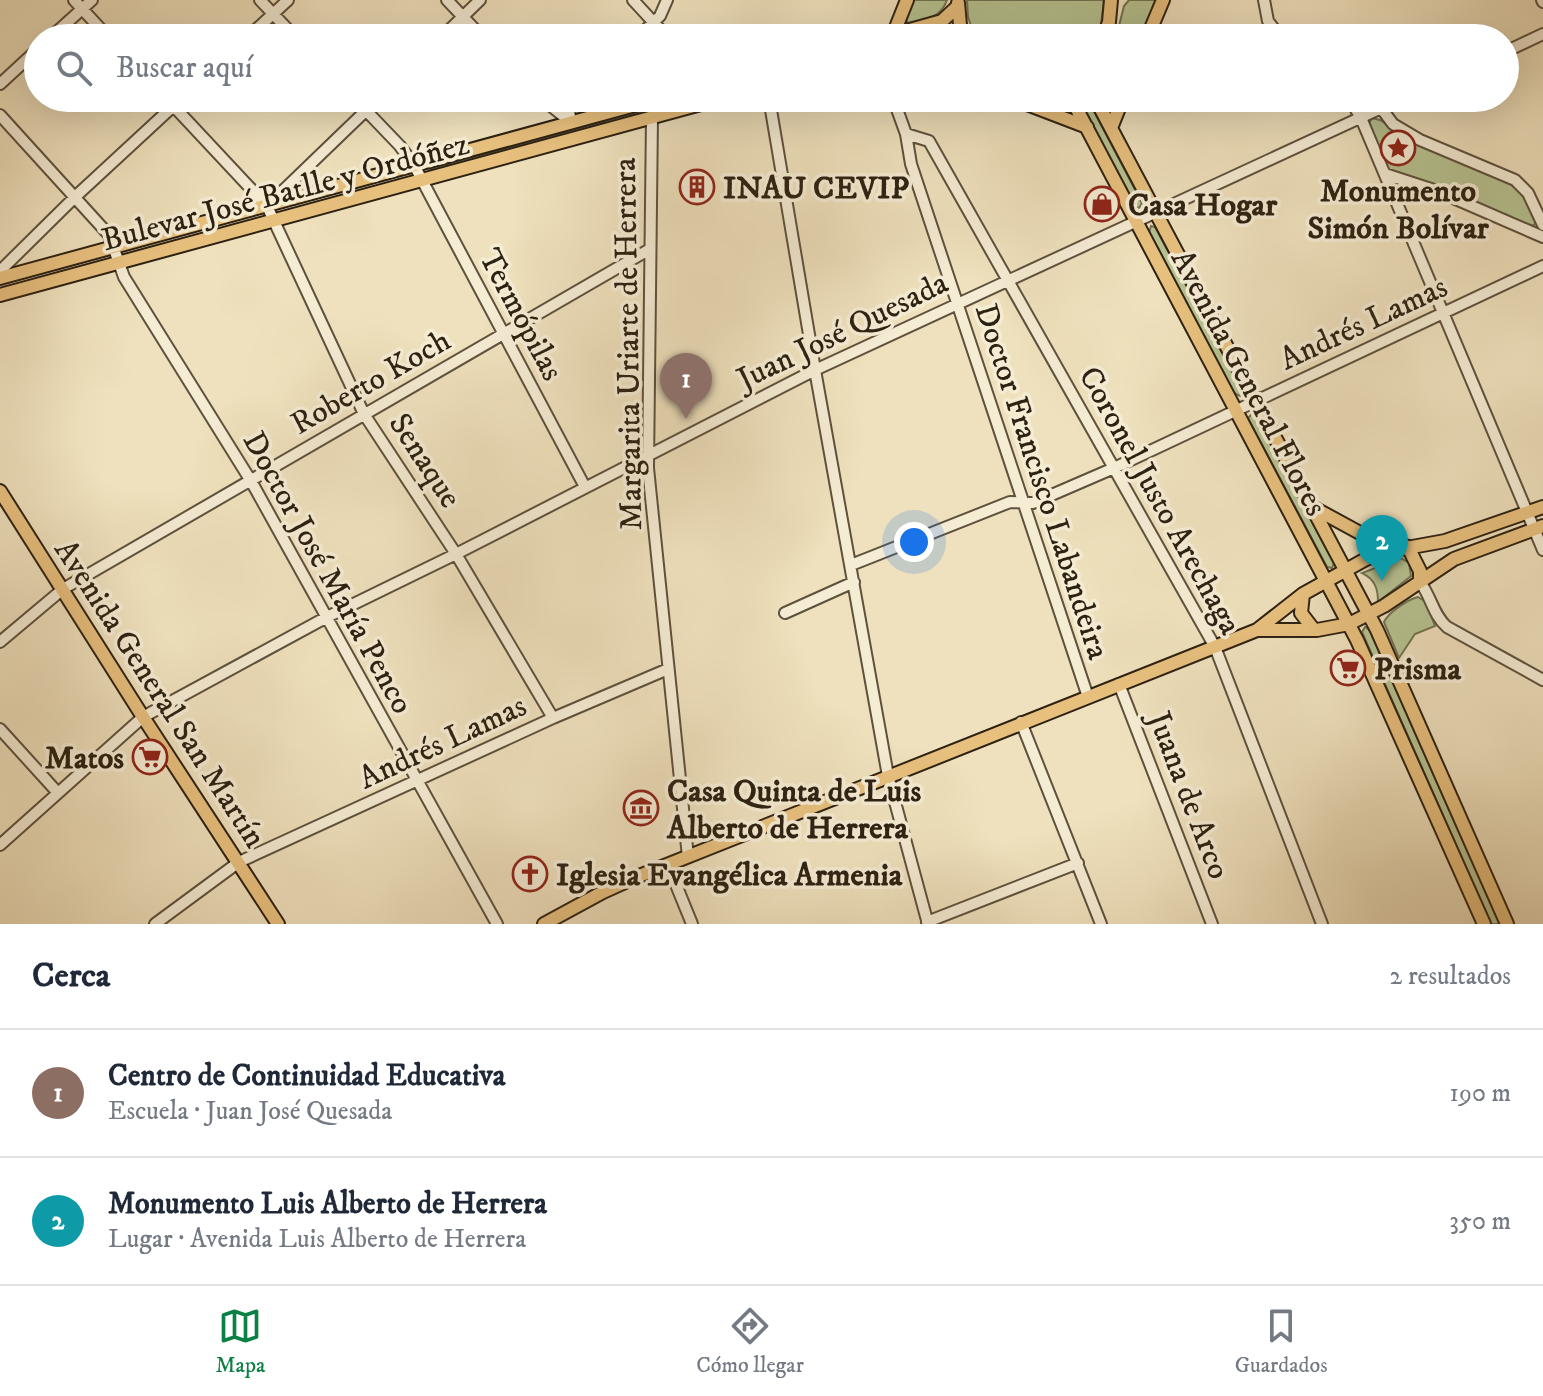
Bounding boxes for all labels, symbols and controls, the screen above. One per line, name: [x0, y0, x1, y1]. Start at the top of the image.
search box: [24, 24, 1519, 112]
icon: search: [52, 46, 96, 90]
text: Buscar aquí: [116, 50, 253, 87]
street label: Bulevar José Batlle y Ordóñez: [98, 125, 474, 261]
place icon: Monumento Simón Bolívar: [1379, 129, 1417, 167]
street label: Margarita Uriarte de Herrera: [606, 157, 652, 531]
building icon: INAU CEVIP: [678, 168, 716, 206]
place label: INAU CEVIP: [723, 169, 910, 209]
place label: Monumento Simón Bolívar: [1307, 172, 1490, 249]
shop icon: Casa Hogar: [1083, 185, 1121, 223]
place label: Casa Hogar: [1128, 186, 1278, 226]
street label: Termópilas: [469, 242, 572, 388]
street label: Avenida General Flores: [1161, 243, 1335, 523]
street label: Juan José Quesada: [728, 263, 955, 401]
street label: Andrés Lamas: [1274, 268, 1454, 380]
street label: Doctor Francisco Labandeira: [965, 299, 1118, 665]
street label: Roberto Koch: [284, 321, 458, 445]
pin: 1: [660, 353, 712, 419]
street label: Coronel Justo Arechaga: [1069, 360, 1250, 642]
street label: Senaque: [379, 406, 470, 516]
street label: Doctor José María Penco: [233, 425, 422, 721]
pin: 2: [1356, 515, 1408, 581]
your location: [894, 522, 934, 562]
street label: Avenida General San Martín: [45, 532, 274, 856]
supermarket icon: Prisma: [1329, 649, 1367, 687]
place label: Prisma: [1374, 650, 1461, 690]
street label: Andrés Lamas: [353, 687, 533, 799]
street label: Juana de Arco: [1137, 704, 1238, 885]
supermarket icon: Matos: [131, 738, 169, 776]
place label: Matos: [45, 739, 124, 779]
place label: Casa Quinta de Luis Alberto de Herrera: [666, 772, 922, 849]
museum icon: Casa Quinta de Luis Alberto de Herrera: [622, 789, 660, 827]
church icon: Iglesia Evangélica Armenia: [511, 855, 549, 893]
place label: Iglesia Evangélica Armenia: [556, 856, 903, 896]
text: Cerca: [32, 955, 110, 997]
text: 2 resultados: [1390, 960, 1511, 993]
text: Centro de Continuidad Educativa: [108, 1058, 505, 1095]
text: 1: [53, 1077, 63, 1110]
text: 190 m: [1449, 1077, 1511, 1110]
text: Escuela · Juan José Quesada: [108, 1095, 392, 1128]
text: Monumento Luis Alberto de Herrera: [108, 1186, 547, 1223]
text: 2: [52, 1205, 64, 1238]
text: 350 m: [1449, 1205, 1511, 1238]
text: Lugar · Avenida Luis Alberto de Herrera: [108, 1223, 526, 1256]
tab: Mapa: [215, 1304, 265, 1379]
tab: Cómo llegar: [696, 1304, 804, 1379]
tab: Guardados: [1235, 1304, 1328, 1379]

